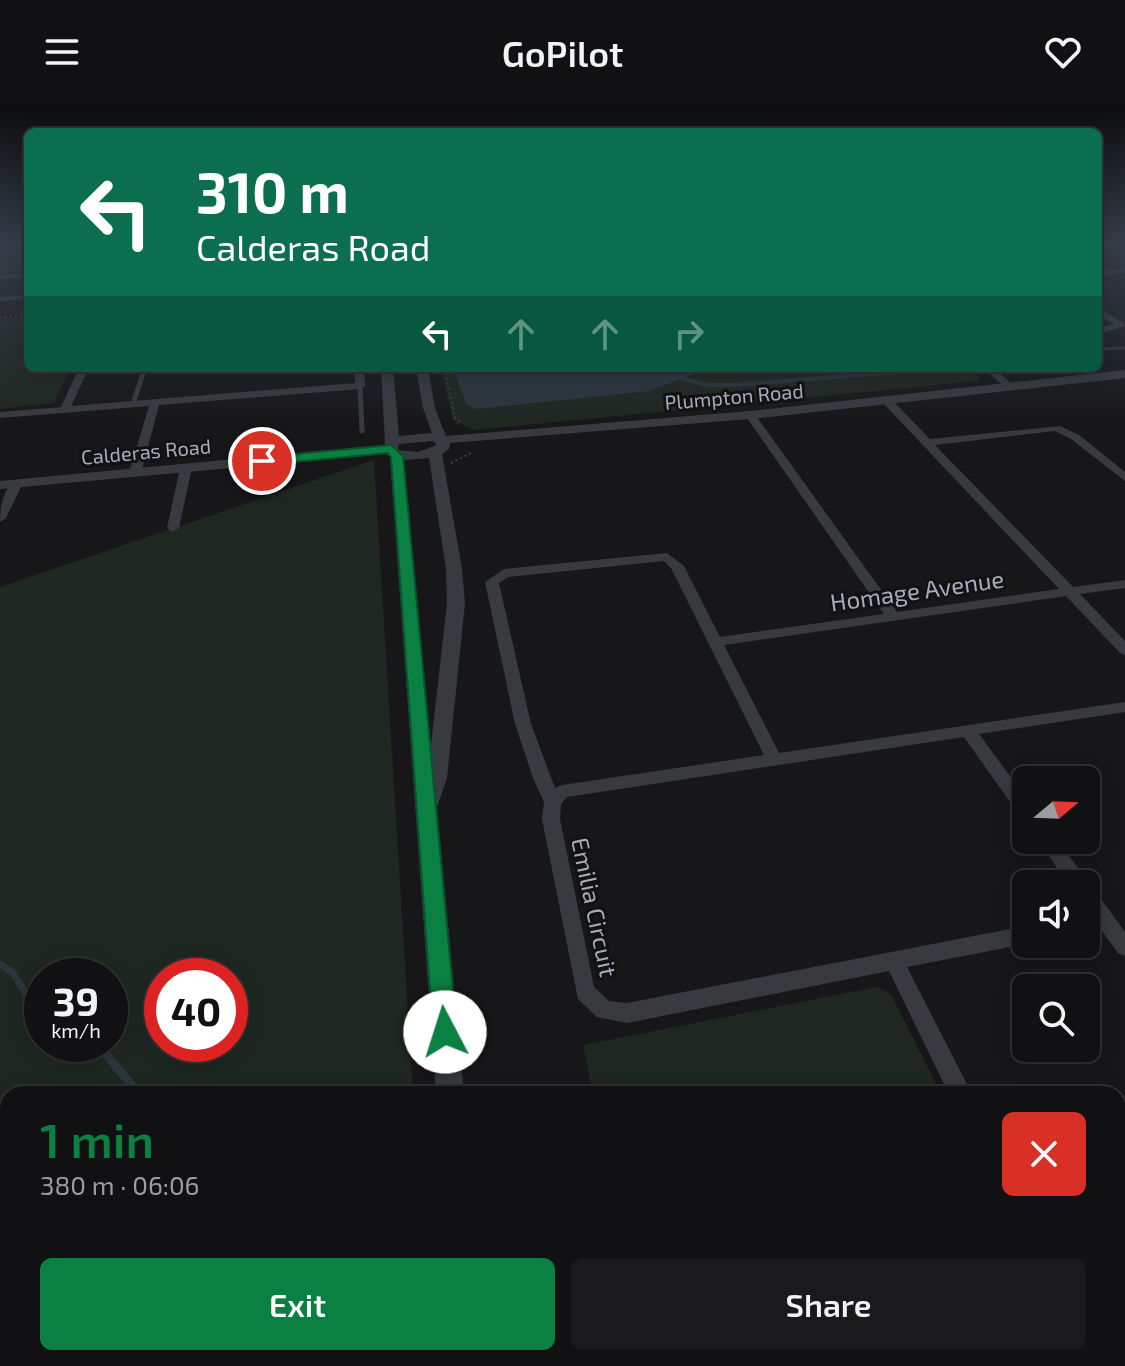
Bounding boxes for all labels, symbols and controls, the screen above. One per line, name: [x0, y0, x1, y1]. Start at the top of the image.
icon: menu: [40, 30, 84, 74]
icon: heart: [1041, 30, 1085, 74]
text: GoPilot: [502, 31, 623, 74]
text: 310 m: [196, 157, 349, 224]
icon: left: [64, 160, 168, 264]
text: Calderas Road: [196, 225, 430, 268]
icon: left: [415, 312, 459, 356]
icon: ahead: [499, 312, 543, 356]
icon: ahead: [583, 312, 627, 356]
icon: right: [667, 312, 711, 356]
street label: Plumpton Road: [664, 378, 804, 414]
pin: [228, 427, 296, 495]
street label: Calderas Road: [80, 433, 212, 469]
icon: arrive: [240, 439, 284, 483]
street label: Homage Avenue: [828, 563, 1006, 617]
north arrow: [1012, 766, 1100, 854]
map controls: [1012, 766, 1100, 1062]
street label: Emilia Circuit: [566, 835, 624, 979]
button: sound: [1012, 870, 1100, 958]
speed limit sign: 40: [144, 958, 248, 1062]
button: search: [1012, 974, 1100, 1062]
text: 39: [53, 976, 99, 1024]
position arrow: [403, 990, 487, 1074]
text: km/h: [51, 1018, 101, 1042]
text: 1 min: [40, 1110, 154, 1168]
button: close: [1002, 1112, 1086, 1196]
text: 380 m · 06:06: [40, 1169, 199, 1200]
button: Exit: [40, 1258, 555, 1350]
button: Share: [571, 1258, 1086, 1350]

